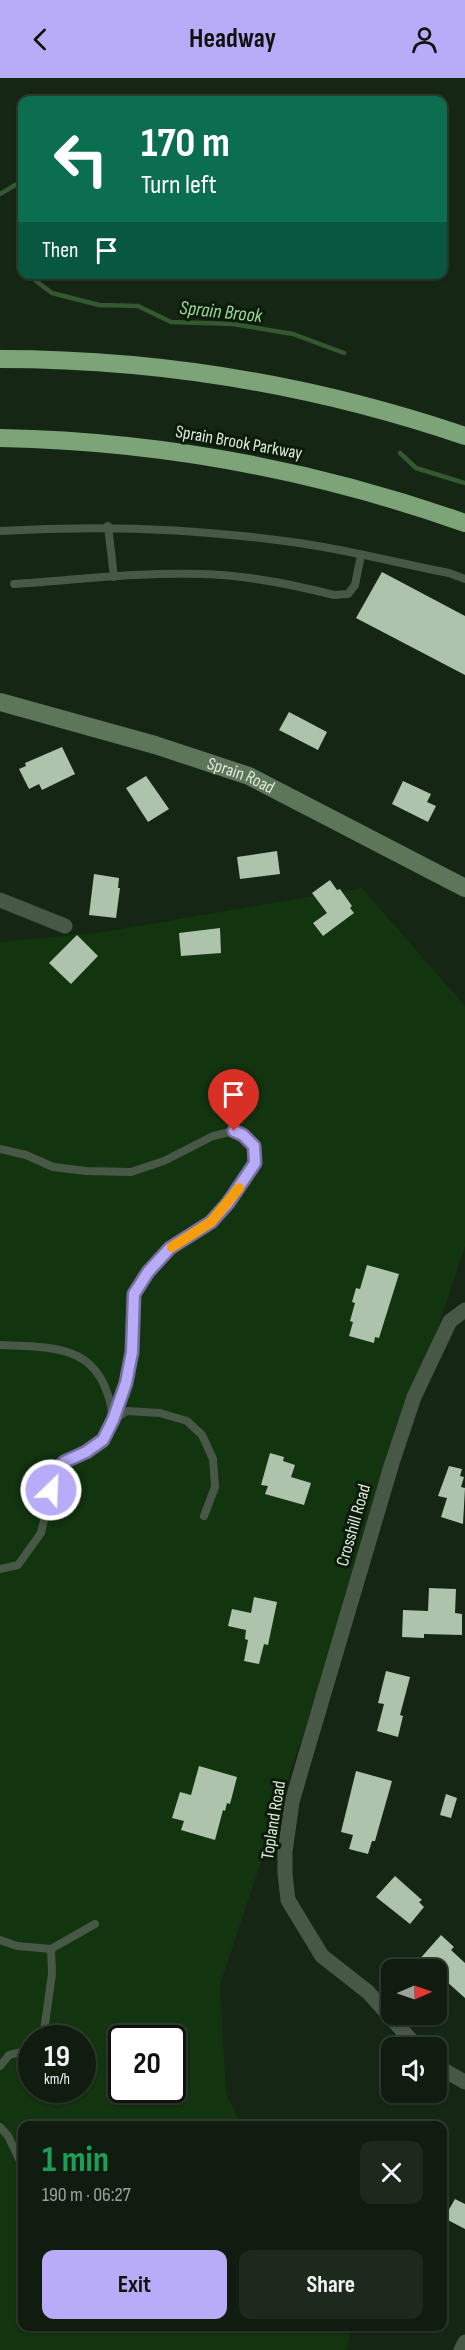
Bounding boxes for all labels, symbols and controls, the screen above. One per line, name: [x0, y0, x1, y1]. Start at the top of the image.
icon: back: [24, 23, 57, 56]
text: Headway: [189, 23, 276, 55]
icon: person: [408, 23, 441, 56]
text: 170 m: [141, 118, 230, 169]
icon: left: [42, 120, 120, 198]
text: Turn left: [141, 169, 217, 201]
icon: arrive: [90, 234, 123, 267]
text: Then: [42, 237, 78, 264]
water label: Sprain Brook: [178, 296, 264, 328]
street label: Sprain Brook Parkway: [174, 421, 304, 464]
street label: Sprain Road: [204, 753, 278, 798]
pin: [208, 1069, 259, 1131]
icon: arrive: [217, 1078, 250, 1111]
position arrow: [19, 1458, 83, 1522]
street label: Crosshill Road: [332, 1482, 375, 1569]
street label: Topland Road: [257, 1779, 290, 1861]
north arrow: [381, 1959, 447, 2025]
map controls: [381, 1959, 447, 2103]
speed limit sign: 20: [108, 2025, 186, 2103]
button: sound: [381, 2037, 447, 2103]
text: 19: [44, 2039, 70, 2075]
text: km/h: [44, 2070, 70, 2089]
text: 1 min: [42, 2139, 109, 2182]
button: close: [360, 2141, 423, 2204]
text: 190 m · 06:27: [42, 2183, 131, 2207]
button: Exit: [42, 2250, 227, 2319]
button: Share: [239, 2250, 423, 2319]

